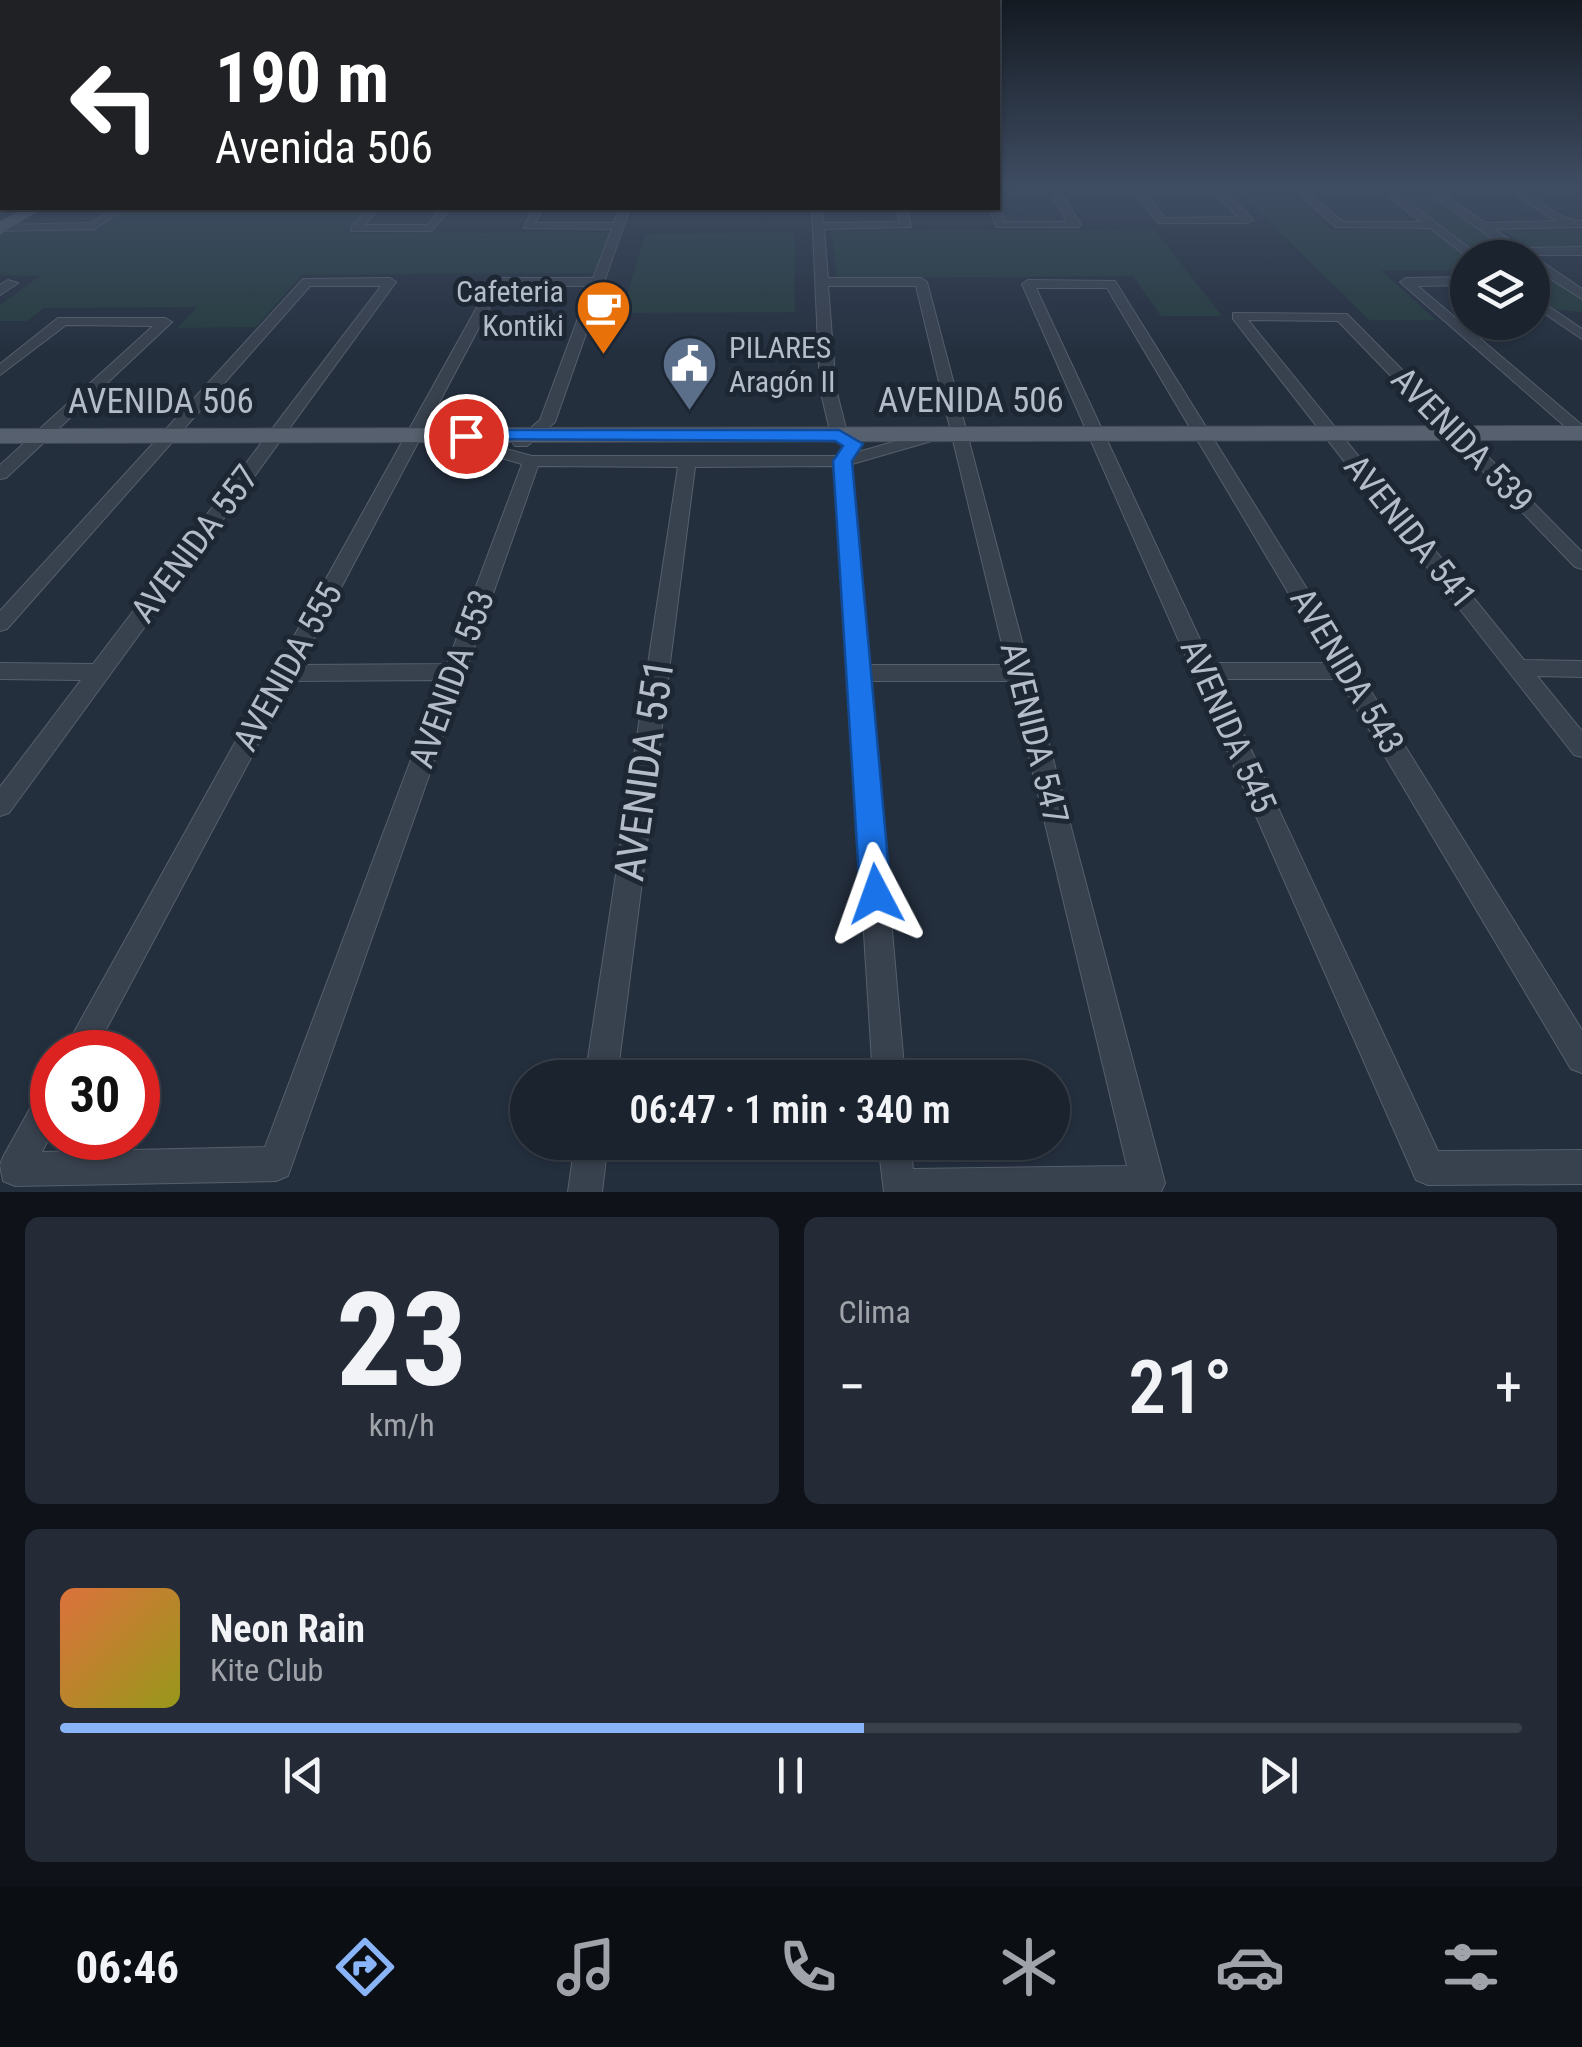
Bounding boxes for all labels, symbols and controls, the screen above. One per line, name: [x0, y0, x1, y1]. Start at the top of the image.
text: 190 m: [215, 37, 389, 119]
icon: left: [50, 40, 180, 170]
text: Avenida 506: [215, 121, 433, 174]
map controls: [1450, 240, 1550, 340]
button: layers: [1450, 240, 1550, 340]
place label: Cafeteria Kontiki: [456, 274, 564, 343]
cafe icon: Cafeteria Kontiki: [573, 278, 633, 357]
place label: PILARES Aragón II: [729, 330, 836, 399]
public building icon: PILARES Aragón II: [660, 334, 720, 413]
street label: AVENIDA 539: [1383, 359, 1541, 521]
street label: AVENIDA 506: [878, 380, 1064, 421]
street label: AVENIDA 506: [68, 381, 254, 422]
pin: [424, 394, 509, 479]
icon: arrive: [439, 409, 494, 464]
street label: AVENIDA 541: [1336, 447, 1484, 617]
street label: AVENIDA 557: [123, 457, 267, 631]
street label: AVENIDA 555: [225, 576, 351, 758]
street label: AVENIDA 543: [1282, 581, 1412, 761]
street label: AVENIDA 553: [401, 585, 503, 773]
street label: AVENIDA 545: [1171, 633, 1285, 819]
street label: AVENIDA 547: [992, 638, 1076, 828]
street label: AVENIDA 551: [604, 656, 684, 884]
position arrow: [824, 842, 928, 946]
speed limit sign: 30: [30, 1030, 160, 1160]
text: 06:47 · 1 min · 340 m: [630, 1088, 950, 1132]
text: 23: [336, 1264, 467, 1417]
text: Clima: [839, 1293, 911, 1331]
text: 21°: [1128, 1343, 1233, 1431]
text: −: [839, 1355, 866, 1419]
text: +: [1495, 1355, 1522, 1419]
text: km/h: [369, 1406, 435, 1444]
text: Neon Rain: [210, 1607, 365, 1651]
text: Kite Club: [210, 1651, 323, 1689]
icon: previous: [276, 1748, 331, 1803]
icon: pause: [763, 1748, 818, 1803]
icon: next: [1251, 1748, 1306, 1803]
icon: directions: [330, 1932, 400, 2002]
icon: music: [551, 1932, 621, 2002]
icon: phone: [773, 1932, 843, 2002]
icon: climate: [994, 1932, 1064, 2002]
icon: car: [1215, 1932, 1285, 2002]
icon: filters: [1436, 1932, 1506, 2002]
text: 06:46: [76, 1941, 179, 1994]

